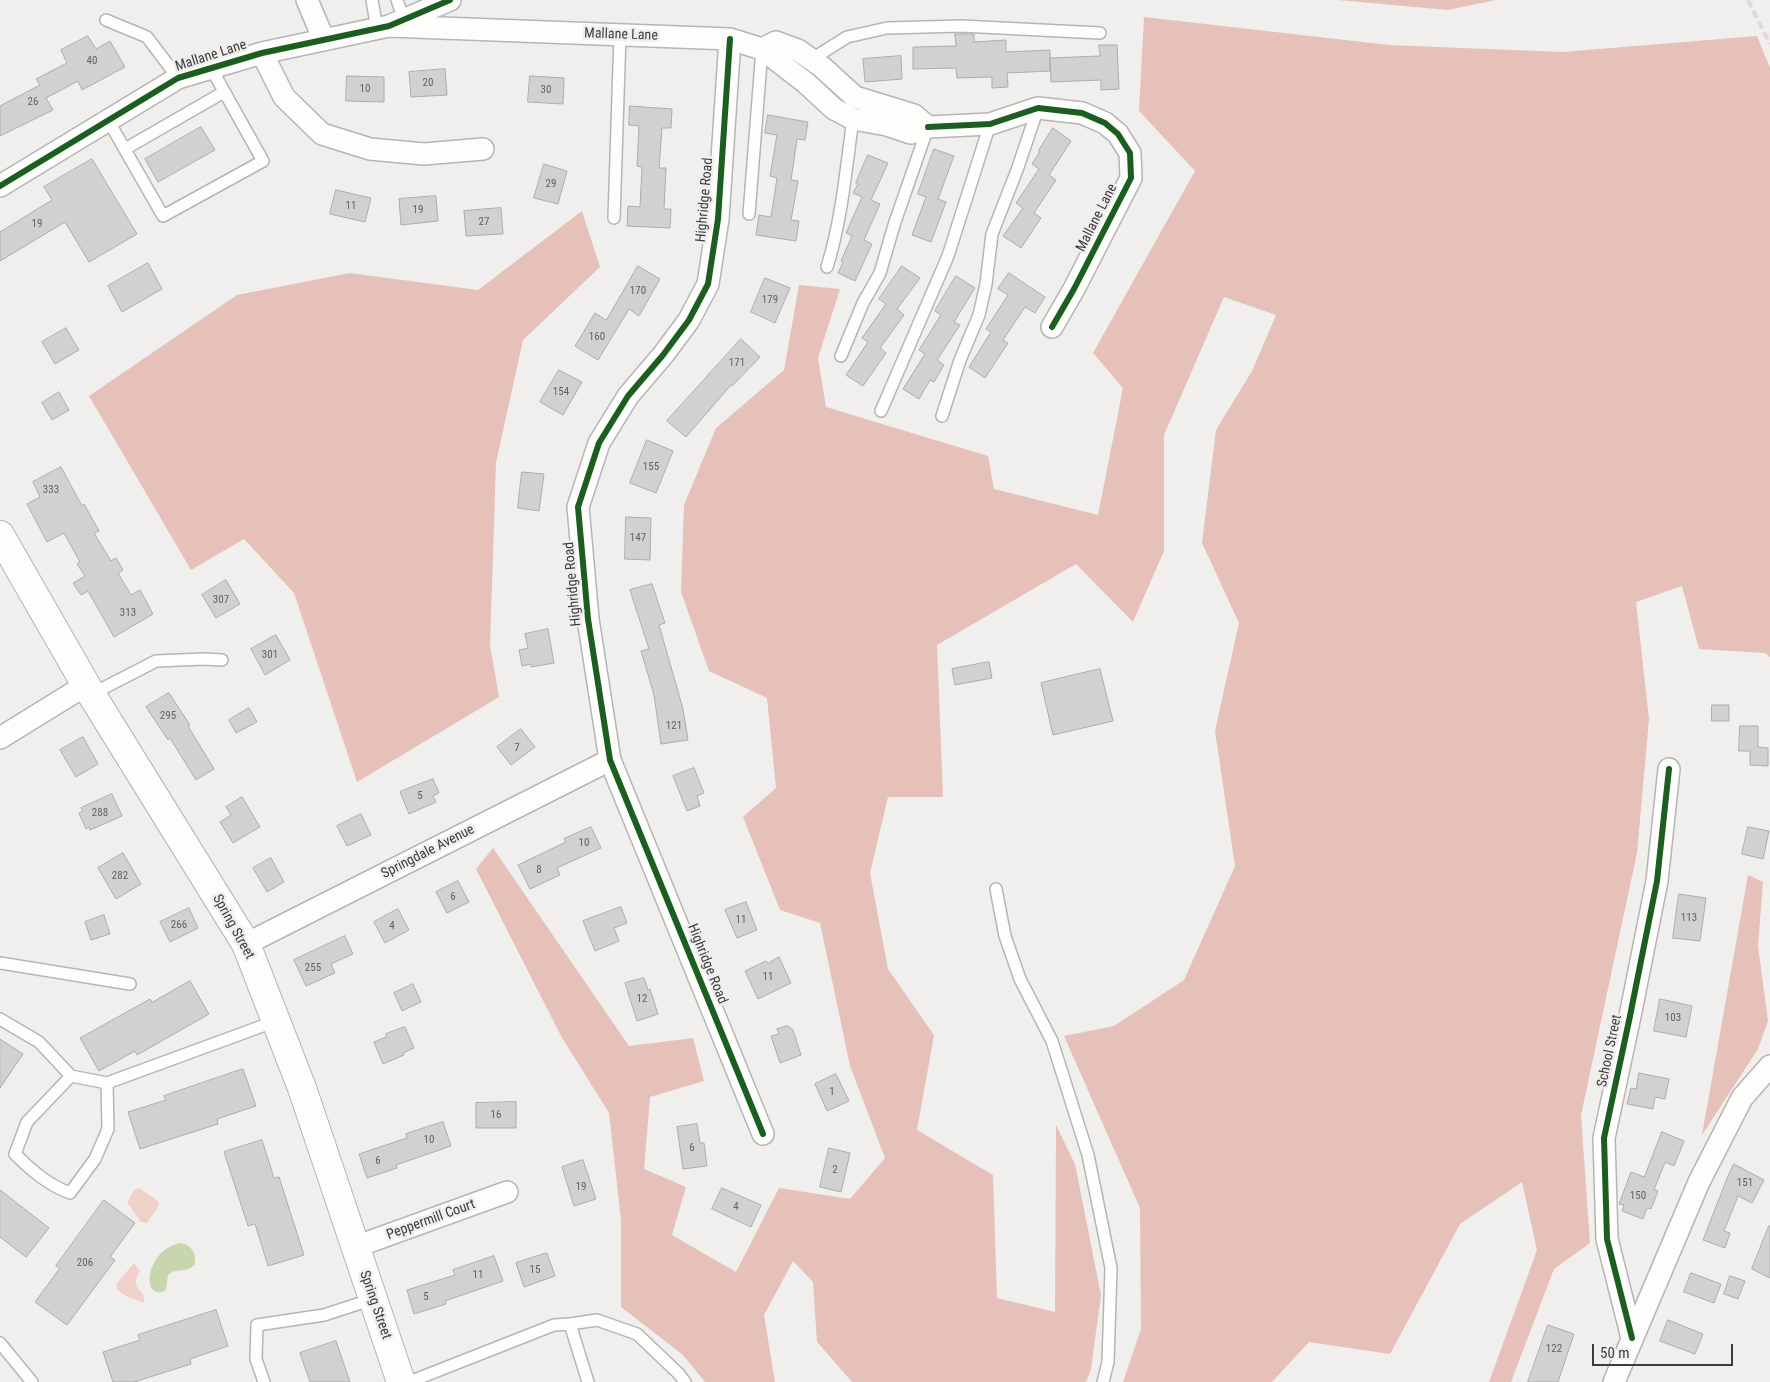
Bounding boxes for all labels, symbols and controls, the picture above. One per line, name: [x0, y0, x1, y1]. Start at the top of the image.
street label: Mallane Lane: [584, 25, 658, 45]
street label: Mallane Lane: [173, 37, 249, 75]
house number: 40: [87, 54, 97, 68]
house number: 20: [423, 76, 433, 90]
house number: 10: [360, 82, 370, 96]
house number: 30: [541, 83, 551, 97]
house number: 26: [28, 95, 38, 109]
street label: Highridge Road: [693, 157, 717, 243]
house number: 29: [546, 177, 556, 191]
street label: Mallane Lane: [1073, 181, 1121, 255]
house number: 11: [346, 199, 356, 213]
house number: 19: [413, 203, 423, 217]
house number: 27: [479, 215, 489, 229]
house number: 19: [32, 217, 42, 231]
house number: 170: [630, 284, 646, 298]
house number: 179: [762, 293, 778, 307]
house number: 160: [589, 330, 605, 344]
house number: 171: [729, 356, 745, 370]
house number: 154: [553, 385, 569, 399]
house number: 155: [643, 460, 659, 474]
house number: 333: [43, 483, 59, 497]
house number: 147: [630, 531, 646, 545]
street label: Highridge Road: [561, 541, 585, 627]
house number: 307: [213, 593, 229, 607]
house number: 313: [120, 606, 136, 620]
house number: 301: [262, 648, 278, 662]
house number: 295: [160, 709, 176, 723]
house number: 121: [666, 719, 682, 733]
house number: 7: [514, 741, 520, 755]
house number: 5: [417, 789, 423, 803]
house number: 288: [92, 806, 108, 820]
street label: Springdale Avenue: [379, 821, 477, 883]
house number: 10: [579, 836, 589, 850]
house number: 8: [536, 863, 542, 877]
house number: 282: [112, 869, 128, 883]
house number: 6: [450, 890, 456, 904]
street label: Spring Street: [208, 892, 258, 962]
house number: 113: [1681, 911, 1697, 925]
house number: 11: [736, 913, 746, 927]
house number: 266: [171, 918, 187, 932]
house number: 4: [389, 919, 395, 933]
street label: Highridge Road: [683, 922, 731, 1006]
house number: 255: [305, 961, 321, 975]
house number: 11: [763, 970, 773, 984]
house number: 12: [637, 992, 647, 1006]
house number: 103: [1665, 1011, 1681, 1025]
street label: School Street: [1594, 1013, 1626, 1089]
house number: 1: [829, 1085, 835, 1099]
house number: 16: [491, 1108, 501, 1122]
house number: 10: [424, 1133, 434, 1147]
house number: 6: [689, 1141, 695, 1155]
house number: 6: [375, 1154, 381, 1168]
house number: 2: [832, 1163, 838, 1177]
house number: 151: [1737, 1176, 1753, 1190]
house number: 19: [576, 1180, 586, 1194]
house number: 150: [1630, 1189, 1646, 1203]
street label: Peppermill Court: [385, 1196, 477, 1244]
house number: 4: [733, 1200, 739, 1214]
house number: 206: [77, 1256, 93, 1270]
house number: 15: [530, 1263, 540, 1277]
house number: 11: [473, 1268, 483, 1282]
street label: Spring Street: [355, 1269, 395, 1341]
house number: 5: [423, 1290, 429, 1304]
scale bar: [1595, 1334, 1736, 1366]
house number: 122: [1546, 1342, 1562, 1356]
text: 50 m: [1600, 1344, 1630, 1362]

